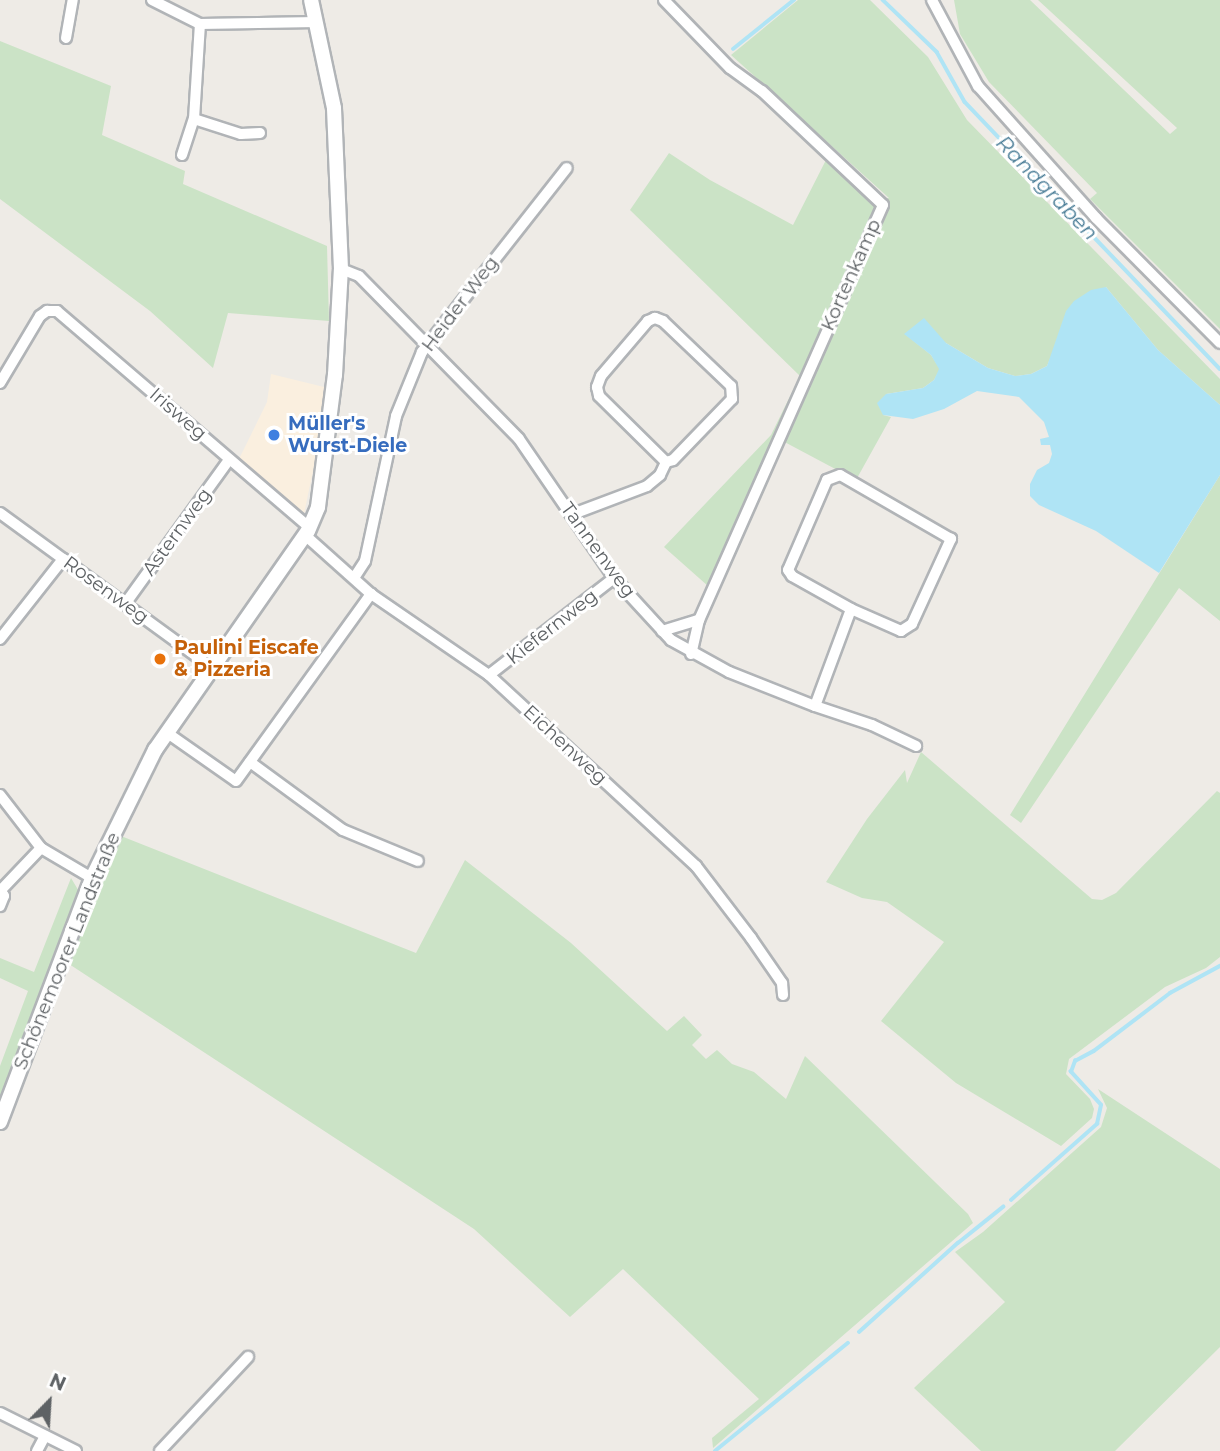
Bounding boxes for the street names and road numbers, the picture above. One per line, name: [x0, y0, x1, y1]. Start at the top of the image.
street label: Kortenkamp: [816, 216, 886, 334]
street label: Heider Weg: [417, 252, 503, 356]
street label: Irisweg: [145, 383, 211, 445]
street label: Asternweg: [138, 484, 216, 580]
street label: Tannenweg: [556, 498, 640, 602]
street label: Rosenweg: [59, 551, 153, 629]
street label: Kiefernweg: [502, 585, 602, 669]
street label: Eichenweg: [518, 700, 612, 790]
street label: Schönemoorer Landstraße: [9, 829, 125, 1073]

